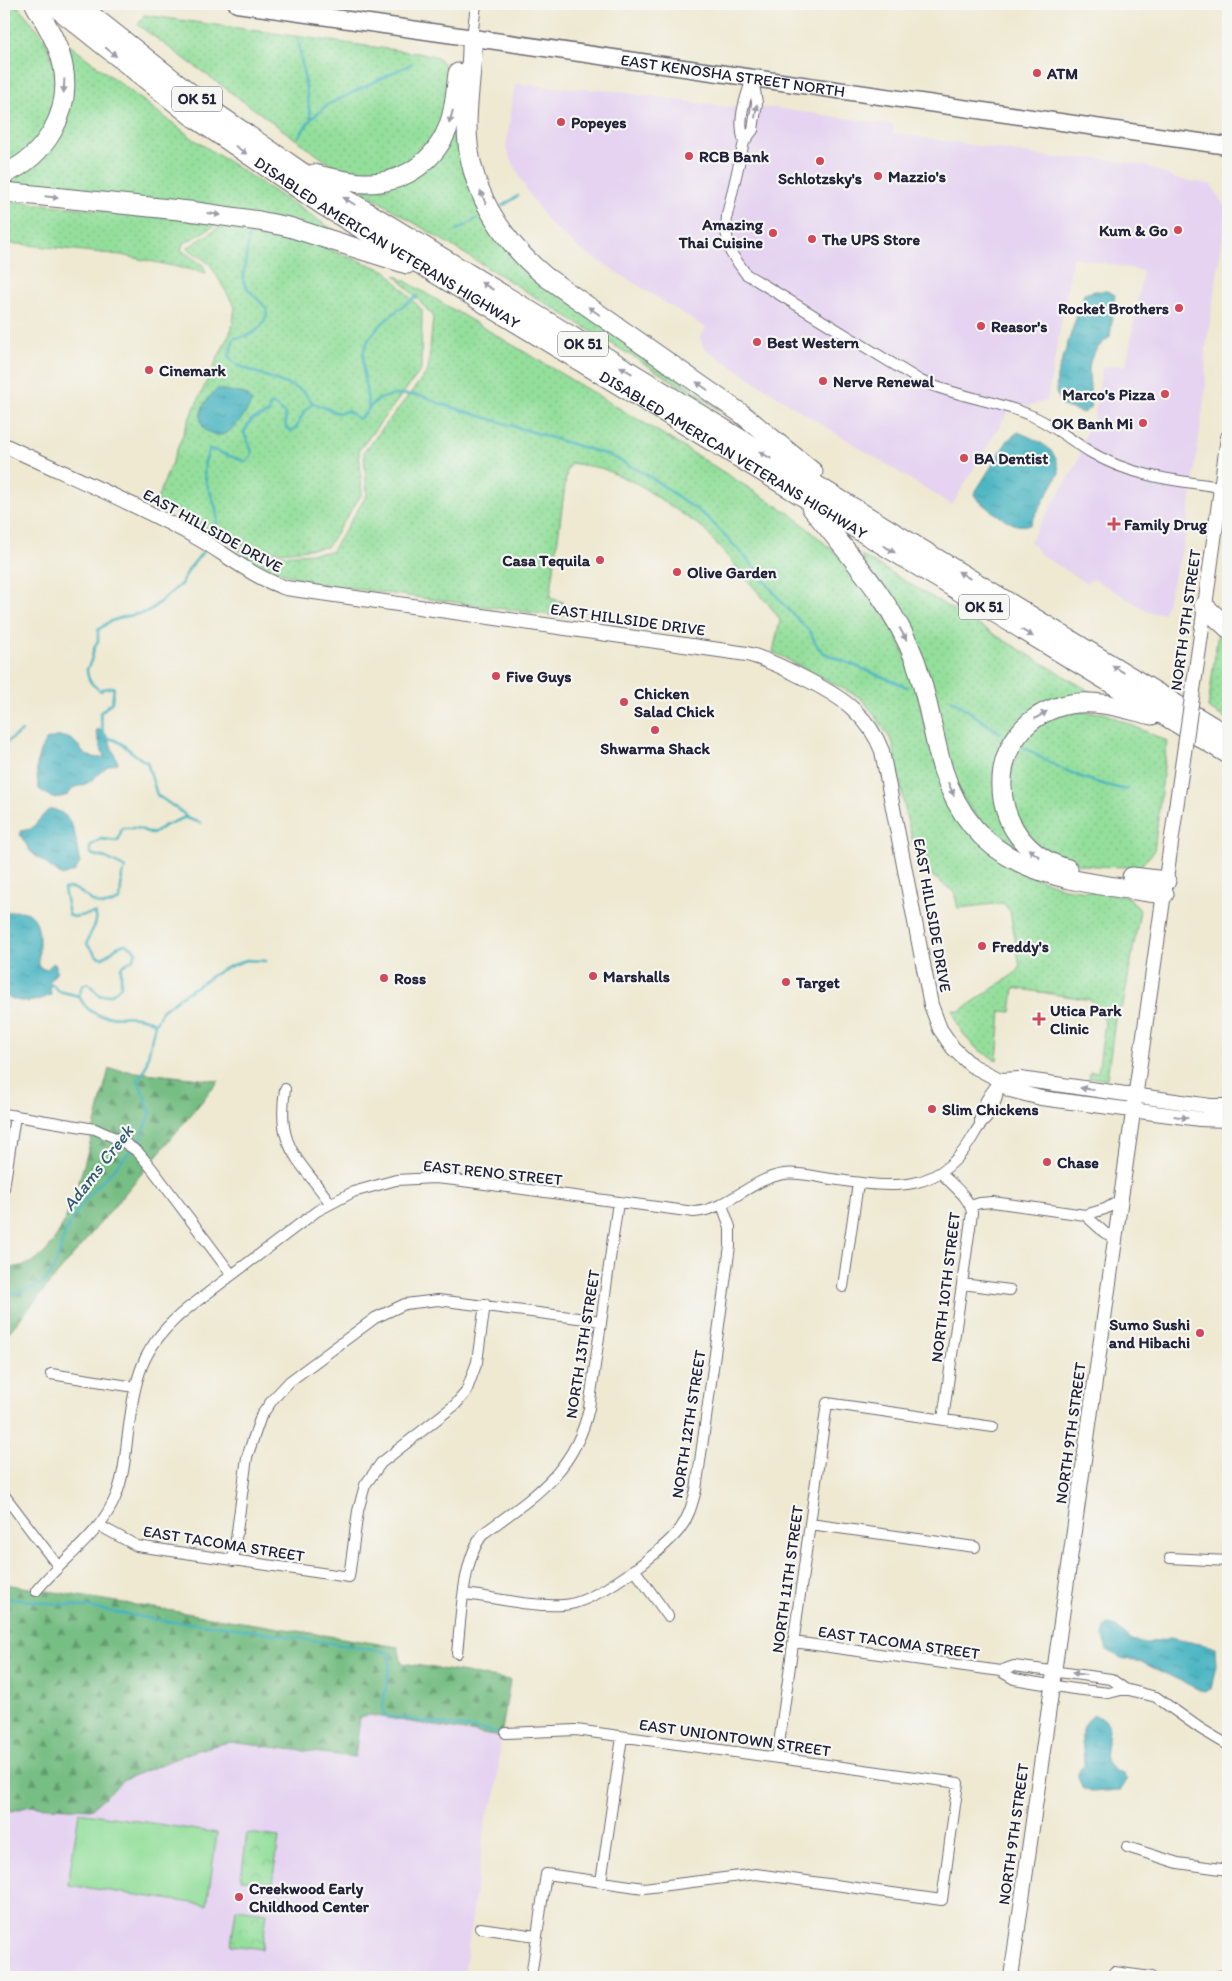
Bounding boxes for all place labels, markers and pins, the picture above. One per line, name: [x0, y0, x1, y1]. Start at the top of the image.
place label: ATM: [1046, 64, 1078, 83]
marker: ATM: [1031, 67, 1043, 79]
place label: Popeyes: [571, 113, 626, 133]
marker: Popeyes: [555, 116, 567, 128]
place label: RCB Bank: [699, 147, 770, 166]
marker: RCB Bank: [683, 150, 695, 162]
marker: Schlotzsky's: [814, 155, 826, 167]
place label: Mazzio's: [888, 167, 946, 186]
place label: Schlotzsky's: [778, 169, 862, 189]
marker: Mazzio's: [872, 170, 884, 182]
place label: Amazing Thai Cuisine: [678, 215, 764, 252]
place label: Kum & Go: [1099, 221, 1168, 240]
marker: Kum & Go: [1172, 224, 1184, 236]
marker: Amazing Thai Cuisine: [767, 227, 779, 239]
place label: The UPS Store: [821, 230, 920, 249]
marker: The UPS Store: [806, 233, 818, 245]
place label: Rocket Brothers: [1058, 299, 1169, 318]
marker: Rocket Brothers: [1173, 302, 1185, 314]
place label: Reasor's: [991, 317, 1048, 336]
marker: Reasor's: [975, 320, 987, 332]
place label: Best Western: [767, 333, 860, 352]
marker: Best Western: [751, 336, 763, 348]
place label: Cinemark: [159, 361, 227, 380]
marker: Cinemark: [143, 364, 155, 376]
place label: Nerve Renewal: [833, 372, 934, 391]
marker: Nerve Renewal: [817, 375, 829, 387]
place label: Marco's Pizza: [1062, 385, 1156, 404]
marker: Marco's Pizza: [1159, 388, 1171, 400]
place label: OK Banh Mi: [1052, 414, 1133, 433]
marker: OK Banh Mi: [1137, 417, 1149, 429]
place label: BA Dentist: [974, 449, 1048, 468]
marker: BA Dentist: [958, 452, 970, 464]
place label: Family Drug: [1124, 515, 1208, 535]
marker: Family Drug: [1108, 518, 1120, 530]
place label: Casa Tequila: [502, 551, 591, 571]
marker: Casa Tequila: [594, 554, 606, 566]
place label: Olive Garden: [687, 563, 777, 582]
marker: Olive Garden: [671, 566, 683, 578]
place label: Five Guys: [506, 667, 572, 687]
marker: Five Guys: [490, 670, 502, 682]
place label: Chicken Salad Chick: [634, 684, 715, 721]
marker: Chicken Salad Chick: [618, 696, 630, 708]
marker: Shwarma Shack: [649, 724, 661, 736]
place label: Shwarma Shack: [600, 739, 710, 758]
place label: Freddy's: [992, 937, 1049, 957]
marker: Freddy's: [976, 940, 988, 952]
place label: Marshalls: [603, 967, 670, 986]
place label: Ross: [394, 969, 426, 988]
marker: Marshalls: [587, 970, 599, 982]
marker: Ross: [378, 972, 390, 984]
place label: Target: [795, 973, 840, 993]
marker: Target: [780, 976, 792, 988]
place label: Utica Park Clinic: [1050, 1001, 1122, 1038]
marker: Utica Park Clinic: [1032, 1012, 1046, 1026]
place label: Slim Chickens: [942, 1100, 1039, 1119]
marker: Slim Chickens: [926, 1103, 938, 1115]
place label: Chase: [1057, 1153, 1099, 1172]
marker: Chase: [1041, 1156, 1053, 1168]
place label: Sumo Sushi and Hibachi: [1109, 1315, 1190, 1352]
marker: Sumo Sushi and Hibachi: [1194, 1327, 1206, 1339]
place label: Creekwood Early Childhood Center: [249, 1879, 370, 1916]
marker: Creekwood Early Childhood Center: [233, 1891, 245, 1903]

